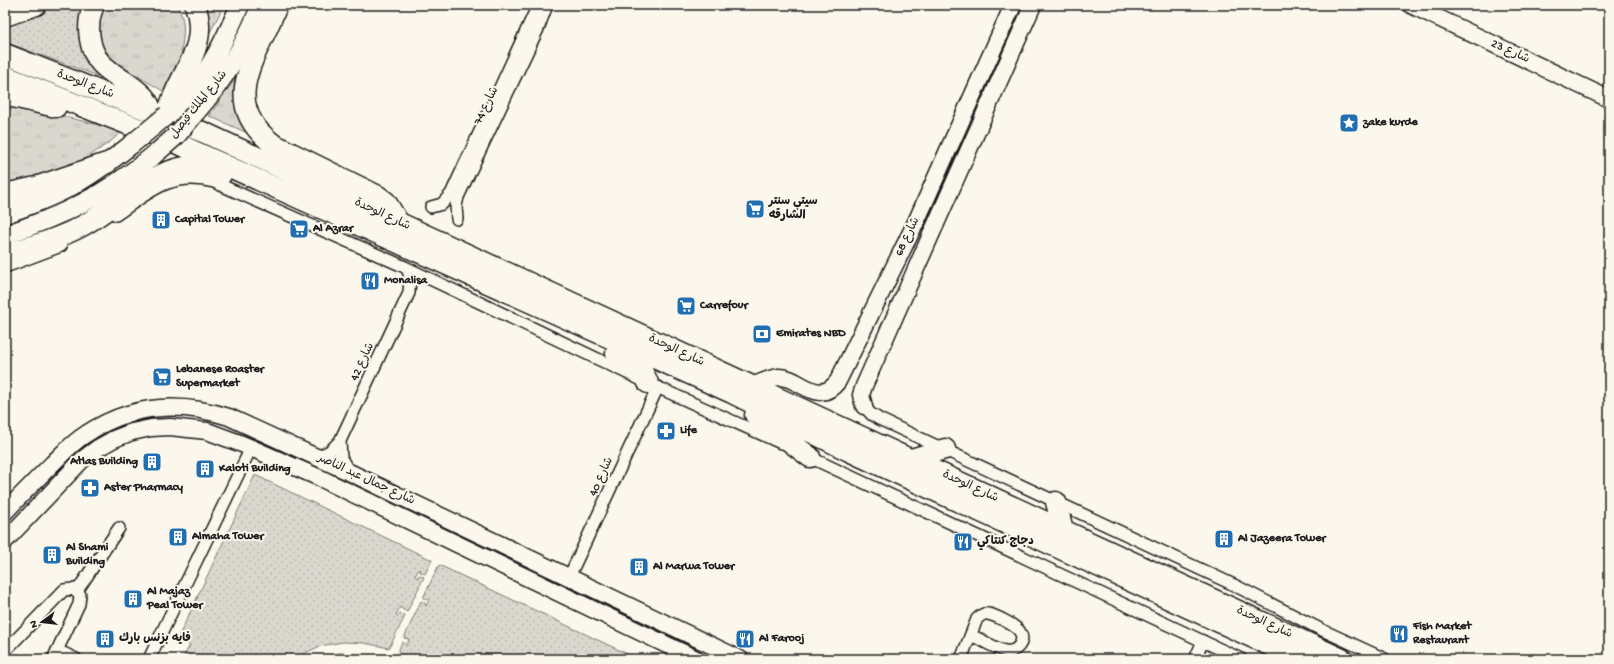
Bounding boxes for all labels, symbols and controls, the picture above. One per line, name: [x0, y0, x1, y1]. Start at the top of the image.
street label: شارع 23: [1488, 37, 1532, 67]
street label: شارع الوحدة: [54, 68, 116, 102]
street label: شارع الملك فيصل: [167, 68, 231, 142]
street label: شارع 74: [471, 85, 502, 128]
place icon: zake kurde: [1338, 112, 1360, 134]
place label: zake kurde: [1362, 116, 1419, 130]
place label: سيتي سنتر الشارقه: [768, 195, 818, 223]
street label: شارع الوحدة: [352, 196, 412, 234]
supermarket icon: سيتي سنتر الشارقه: [744, 198, 766, 220]
building icon: Capital Tower: [150, 209, 172, 231]
place label: Capital Tower: [174, 213, 246, 227]
street label: شارع 68: [893, 215, 923, 259]
supermarket icon: Al Azrar: [288, 218, 310, 240]
place label: Al Azrar: [312, 222, 355, 236]
restaurant icon: Monalisa: [359, 270, 381, 292]
place label: Monalisa: [384, 274, 429, 288]
supermarket icon: Carrefour: [675, 295, 697, 317]
place label: Carrefour: [699, 299, 749, 313]
bank icon: Emirates NBD: [751, 323, 773, 345]
place label: Emirates NBD: [775, 327, 847, 341]
street label: شارع الوحدة: [646, 332, 706, 370]
street label: شارع 42: [348, 341, 378, 383]
place label: Lebanese Roaster Supermarket: [176, 363, 266, 391]
supermarket icon: Lebanese Roaster Supermarket: [151, 366, 173, 388]
pharmacy icon: Life: [655, 420, 677, 442]
place label: Life: [680, 424, 698, 438]
building icon: Atlas Building: [141, 451, 163, 473]
street label: شارع جمال عبد الناصر: [314, 451, 417, 509]
place label: Atlas Building: [69, 455, 138, 469]
street label: شارع 40: [587, 455, 617, 499]
building icon: Kaloti Building: [194, 458, 216, 480]
place label: Kaloti Building: [218, 462, 291, 476]
street label: شارع الوحدة: [940, 468, 1000, 506]
pharmacy icon: Aster Pharmacy: [79, 477, 101, 499]
place label: Aster Pharmacy: [103, 481, 183, 495]
building icon: Almaha Tower: [167, 526, 189, 548]
building icon: Al Jazeera Tower: [1213, 528, 1235, 550]
place label: Almaha Tower: [191, 530, 265, 544]
restaurant icon: دجاج كنتاكي: [952, 531, 974, 553]
place label: Al Jazeera Tower: [1237, 532, 1327, 546]
place label: دجاج كنتاكي: [977, 535, 1034, 551]
place label: Al Shami Building: [65, 541, 109, 569]
building icon: Al Shami Building: [41, 544, 63, 566]
building icon: Al Marwa Tower: [628, 556, 650, 578]
place label: Al Marwa Tower: [652, 560, 736, 574]
place label: Al Majaz Peal Tower: [146, 585, 204, 613]
building icon: Al Majaz Peal Tower: [122, 588, 144, 610]
north arrow: [22, 602, 62, 642]
street label: شارع الوحدة: [1234, 604, 1294, 642]
text: N: [28, 619, 41, 629]
place label: Fish Market Restaurant: [1412, 620, 1472, 648]
restaurant icon: Fish Market Restaurant: [1388, 623, 1410, 645]
building icon: فايه بزنس بارك: [94, 628, 116, 650]
restaurant icon: Al Farooj: [734, 628, 756, 650]
place label: فايه بزنس بارك: [119, 631, 191, 646]
place label: Al Farooj: [758, 632, 805, 646]

